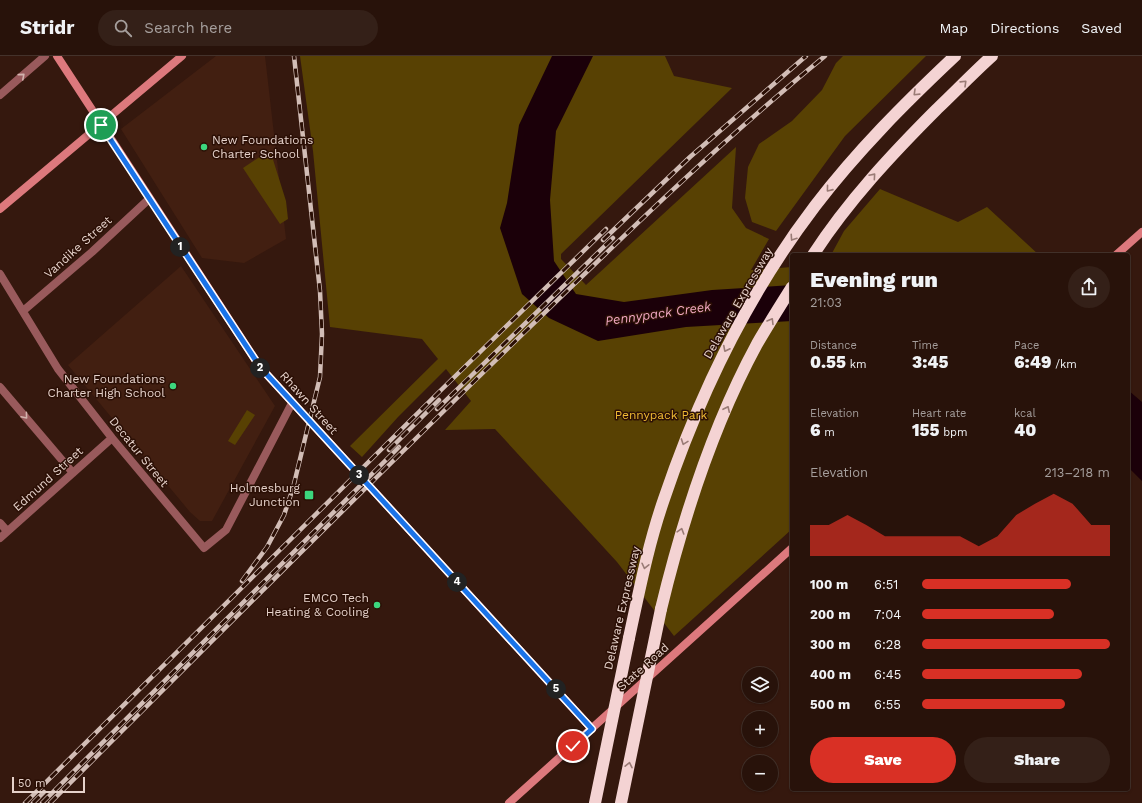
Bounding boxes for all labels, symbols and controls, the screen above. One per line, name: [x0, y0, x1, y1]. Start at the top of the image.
search box: [98, 10, 378, 46]
text: Stridr: [20, 16, 74, 39]
icon: search: [112, 17, 134, 39]
text: Search here: [144, 19, 232, 37]
text: Map: [940, 20, 968, 36]
text: Directions: [990, 20, 1059, 36]
text: Saved: [1081, 20, 1122, 36]
one-way arrow: [18, 73, 25, 80]
one-way arrow: [959, 80, 967, 88]
one-way arrow: [913, 88, 921, 95]
pin: [84, 108, 118, 142]
icon: arrive: [90, 114, 112, 136]
place label: New Foundations Charter School: [212, 133, 313, 161]
marker: New Foundations Charter School: [199, 142, 209, 152]
one-way arrow: [869, 173, 876, 181]
one-way arrow: [827, 184, 834, 191]
street label: Vandike Street: [41, 213, 115, 281]
one-way arrow: [790, 234, 798, 241]
pin: 1: [170, 237, 190, 257]
text: 1: [178, 240, 182, 253]
street label: Delaware Expressway: [700, 244, 776, 361]
button: share: [1068, 266, 1110, 308]
text: Evening run: [810, 267, 938, 292]
text: 21:03: [810, 295, 842, 310]
water label: Pennypack Creek: [604, 299, 713, 328]
one-way arrow: [767, 318, 774, 325]
text: Distance: [810, 339, 857, 352]
text: Time: [912, 339, 938, 352]
text: Pace: [1014, 339, 1039, 352]
one-way arrow: [723, 345, 731, 352]
text: 0.55: [810, 352, 846, 372]
text: 3:45: [912, 352, 948, 372]
text: 6:49: [1014, 352, 1051, 372]
pin: 2: [250, 358, 270, 378]
text: km: [846, 358, 866, 371]
text: /km: [1051, 358, 1077, 371]
text: 2: [257, 361, 263, 374]
street label: Rhawn Street: [277, 369, 341, 437]
place label: New Foundations Charter High School: [48, 372, 165, 400]
marker: New Foundations Charter High School: [168, 381, 178, 391]
one-way arrow: [722, 406, 730, 413]
text: Elevation: [810, 407, 859, 420]
text: Heart rate: [912, 407, 966, 420]
text: kcal: [1014, 407, 1036, 420]
park label: Pennypack Park: [615, 408, 707, 422]
one-way arrow: [21, 412, 28, 419]
street label: Decatur Street: [106, 414, 172, 490]
text: 6: [810, 420, 821, 440]
text: 155: [912, 420, 939, 440]
text: 40: [1014, 420, 1036, 440]
text: m: [821, 426, 835, 439]
text: bpm: [939, 426, 967, 439]
one-way arrow: [681, 438, 689, 445]
street label: Edmund Street: [10, 444, 86, 514]
pin: 3: [349, 465, 369, 485]
text: Elevation: [810, 465, 868, 480]
text: 213–218 m: [1044, 465, 1110, 480]
text: 3: [356, 468, 362, 481]
place label: Holmesburg Junction: [230, 481, 301, 509]
marker: Holmesburg Junction: [303, 489, 315, 501]
one-way arrow: [676, 527, 685, 534]
street label: Delaware Expressway: [601, 544, 643, 671]
one-way arrow: [641, 563, 649, 569]
pin: 4: [447, 572, 467, 592]
text: 4: [453, 575, 461, 588]
text: 100 m: [810, 577, 848, 592]
text: 6:51: [874, 577, 898, 592]
place label: EMCO Tech Heating & Cooling: [266, 591, 370, 619]
marker: EMCO Tech Heating & Cooling: [372, 600, 382, 610]
text: 200 m: [810, 607, 850, 622]
text: 7:04: [874, 607, 901, 622]
text: 300 m: [810, 637, 850, 652]
text: 6:28: [874, 637, 901, 652]
street label: State Road: [614, 640, 672, 694]
map controls: [742, 667, 778, 791]
button: layers: [742, 667, 778, 703]
text: 400 m: [810, 667, 851, 682]
text: 6:45: [874, 667, 901, 682]
pin: 5: [546, 679, 566, 699]
text: 5: [553, 682, 559, 695]
text: 500 m: [810, 697, 850, 712]
text: 6:55: [874, 697, 901, 712]
button: +: [742, 711, 778, 747]
pin: [556, 729, 590, 763]
icon: check: [562, 735, 584, 757]
button: Save: [810, 737, 956, 783]
button: Share: [964, 737, 1110, 783]
button: −: [742, 755, 778, 791]
one-way arrow: [625, 762, 633, 768]
scale bar: [12, 775, 85, 794]
text: 50 m: [18, 777, 45, 790]

